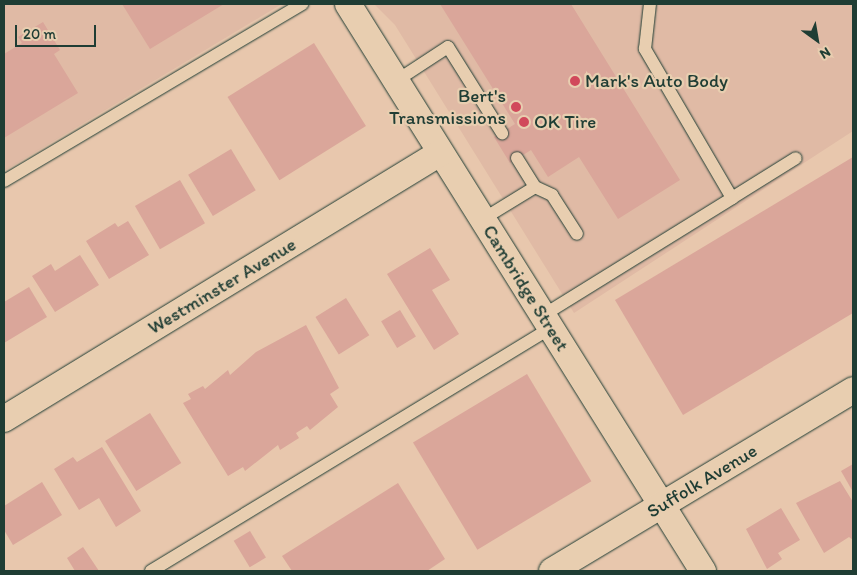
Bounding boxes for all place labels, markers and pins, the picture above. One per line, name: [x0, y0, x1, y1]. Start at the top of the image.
place label: Mark's Auto Body: [585, 70, 728, 92]
marker: Mark's Auto Body: [569, 75, 581, 87]
place label: Bert's Transmissions: [389, 85, 506, 129]
marker: Bert's Transmissions: [510, 101, 522, 113]
place label: OK Tire: [534, 111, 596, 133]
marker: OK Tire: [518, 116, 530, 128]

